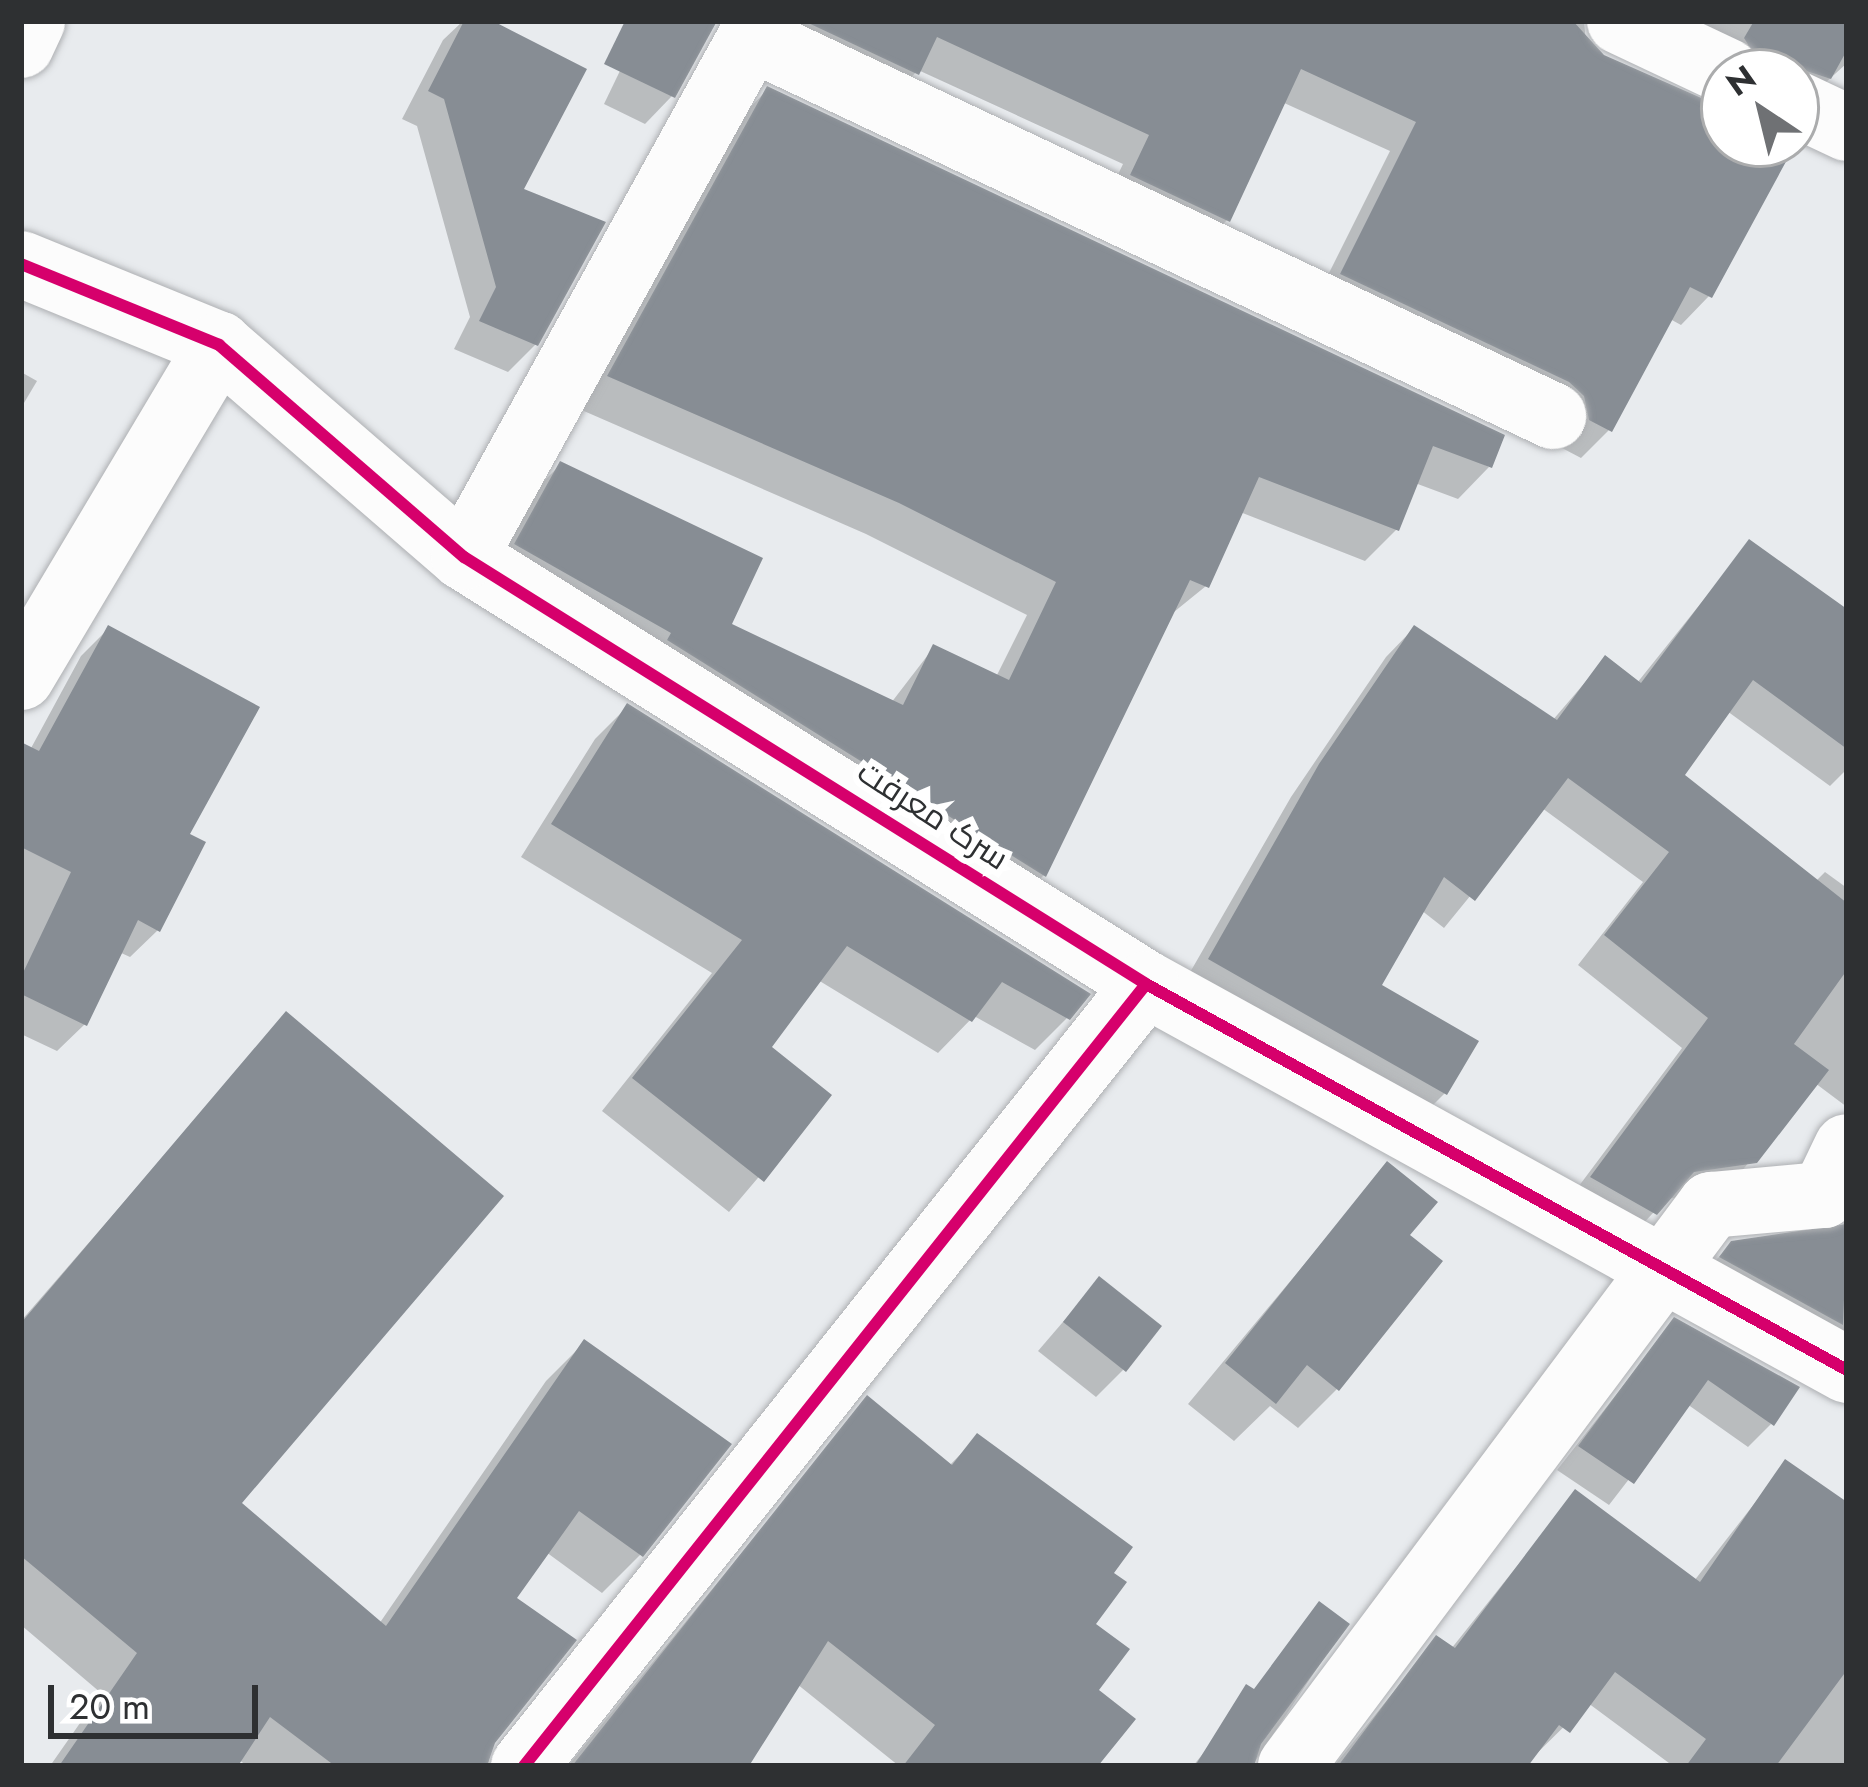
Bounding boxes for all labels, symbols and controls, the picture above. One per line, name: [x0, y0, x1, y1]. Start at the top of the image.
north arrow: [1700, 48, 1820, 168]
text: N: [1717, 54, 1765, 107]
street label: سرک معرفت: [850, 752, 1016, 878]
scale bar: [54, 1661, 264, 1735]
text: 20 m: [69, 1680, 150, 1732]

